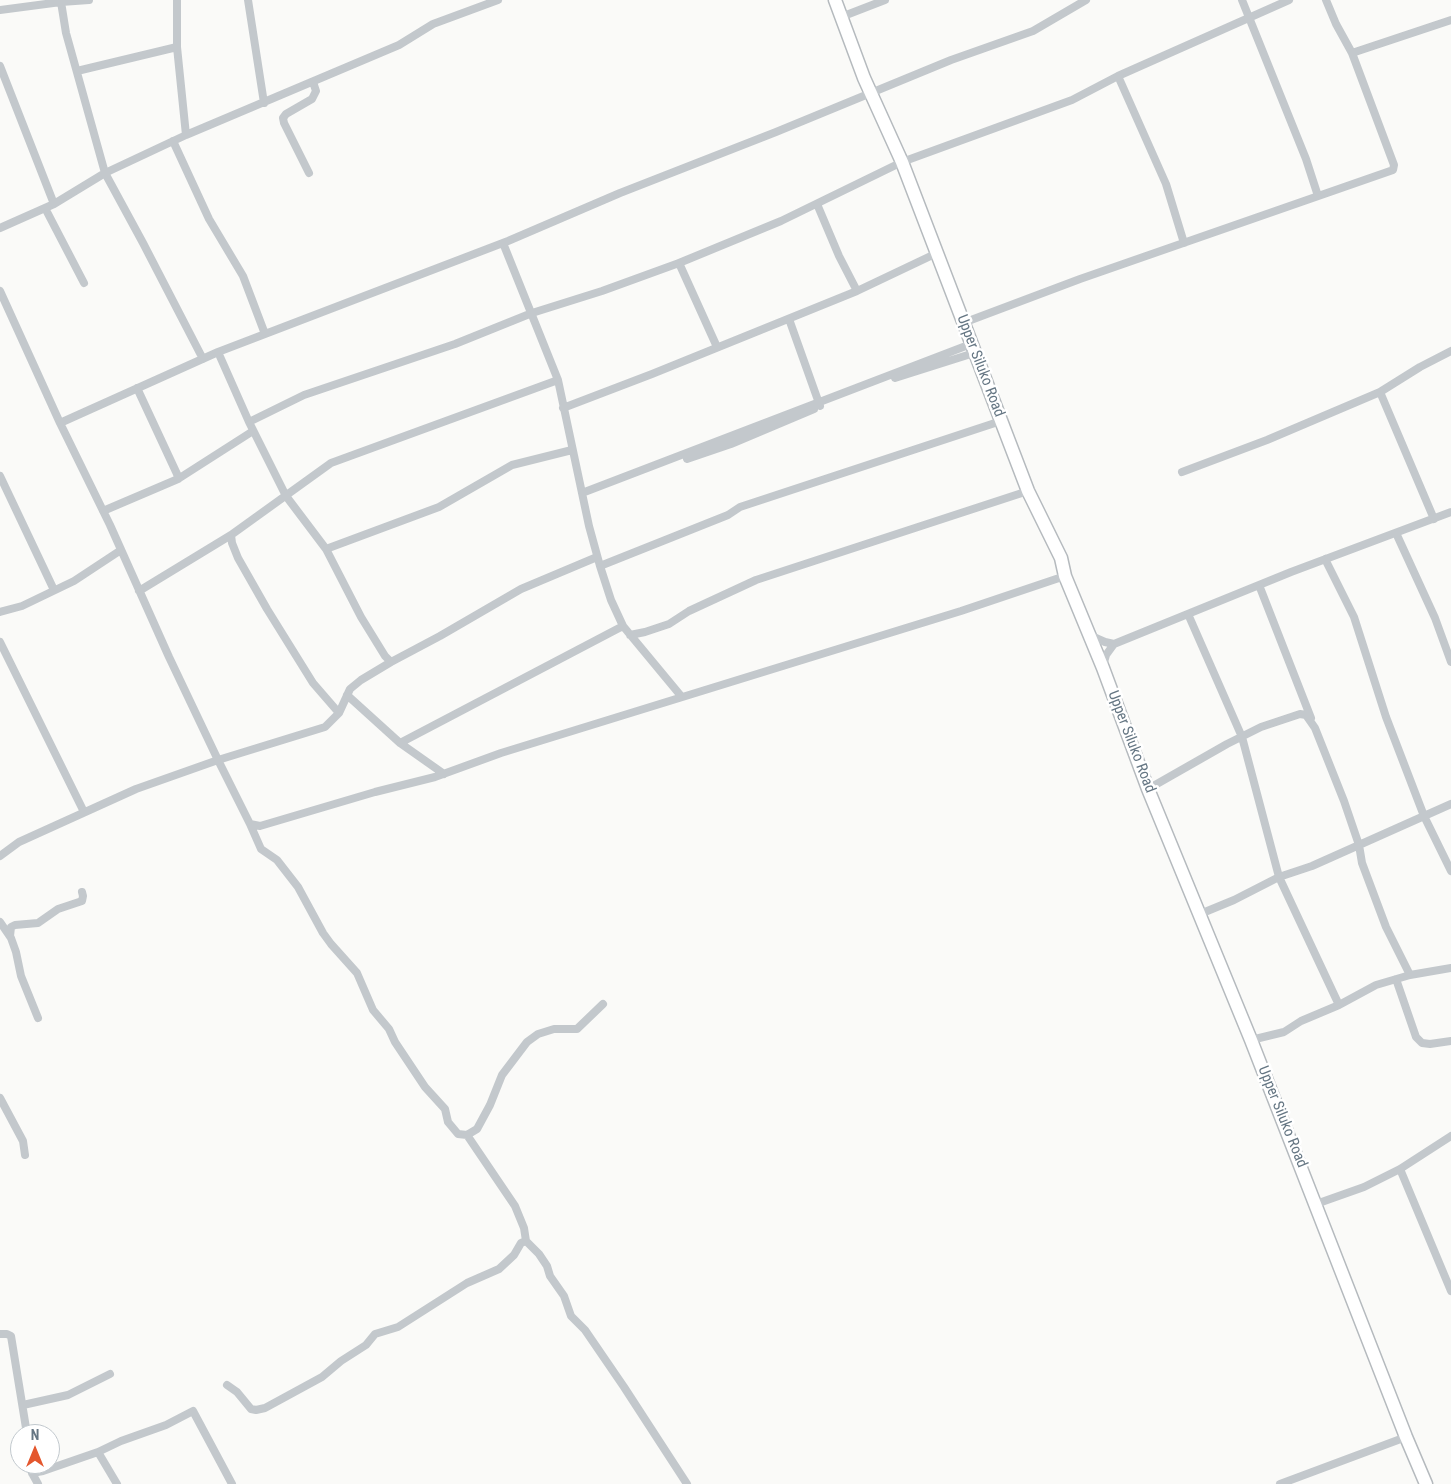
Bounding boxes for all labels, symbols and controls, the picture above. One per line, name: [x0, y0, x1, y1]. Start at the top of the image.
street label: Upper Siluko Road: [952, 312, 1008, 420]
street label: Upper Siluko Road: [1103, 688, 1159, 796]
street label: Upper Siluko Road: [1253, 1064, 1311, 1170]
north arrow: [10, 1424, 60, 1474]
text: N: [31, 1427, 39, 1443]

